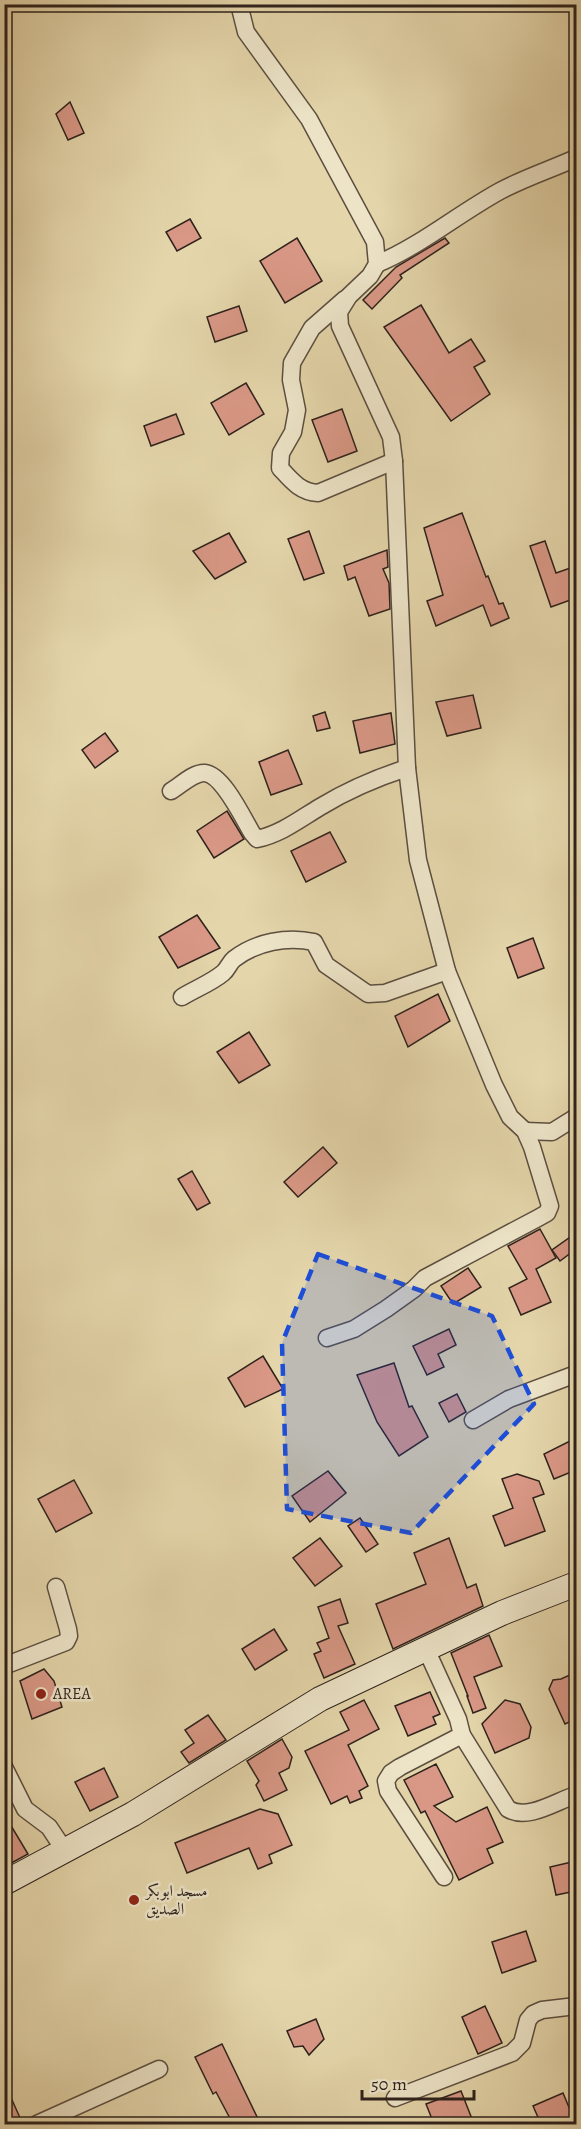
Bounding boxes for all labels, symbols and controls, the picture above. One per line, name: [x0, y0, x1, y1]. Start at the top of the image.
place label: AREA: [52, 1683, 92, 1705]
marker: AREA: [34, 1687, 48, 1701]
place label: مسجد ابوبكر الصديق: [144, 1880, 208, 1920]
marker: مسجد ابوبكر الصديق: [127, 1893, 141, 1907]
scale bar: [362, 2063, 474, 2101]
text: 50 m: [371, 2072, 407, 2096]

